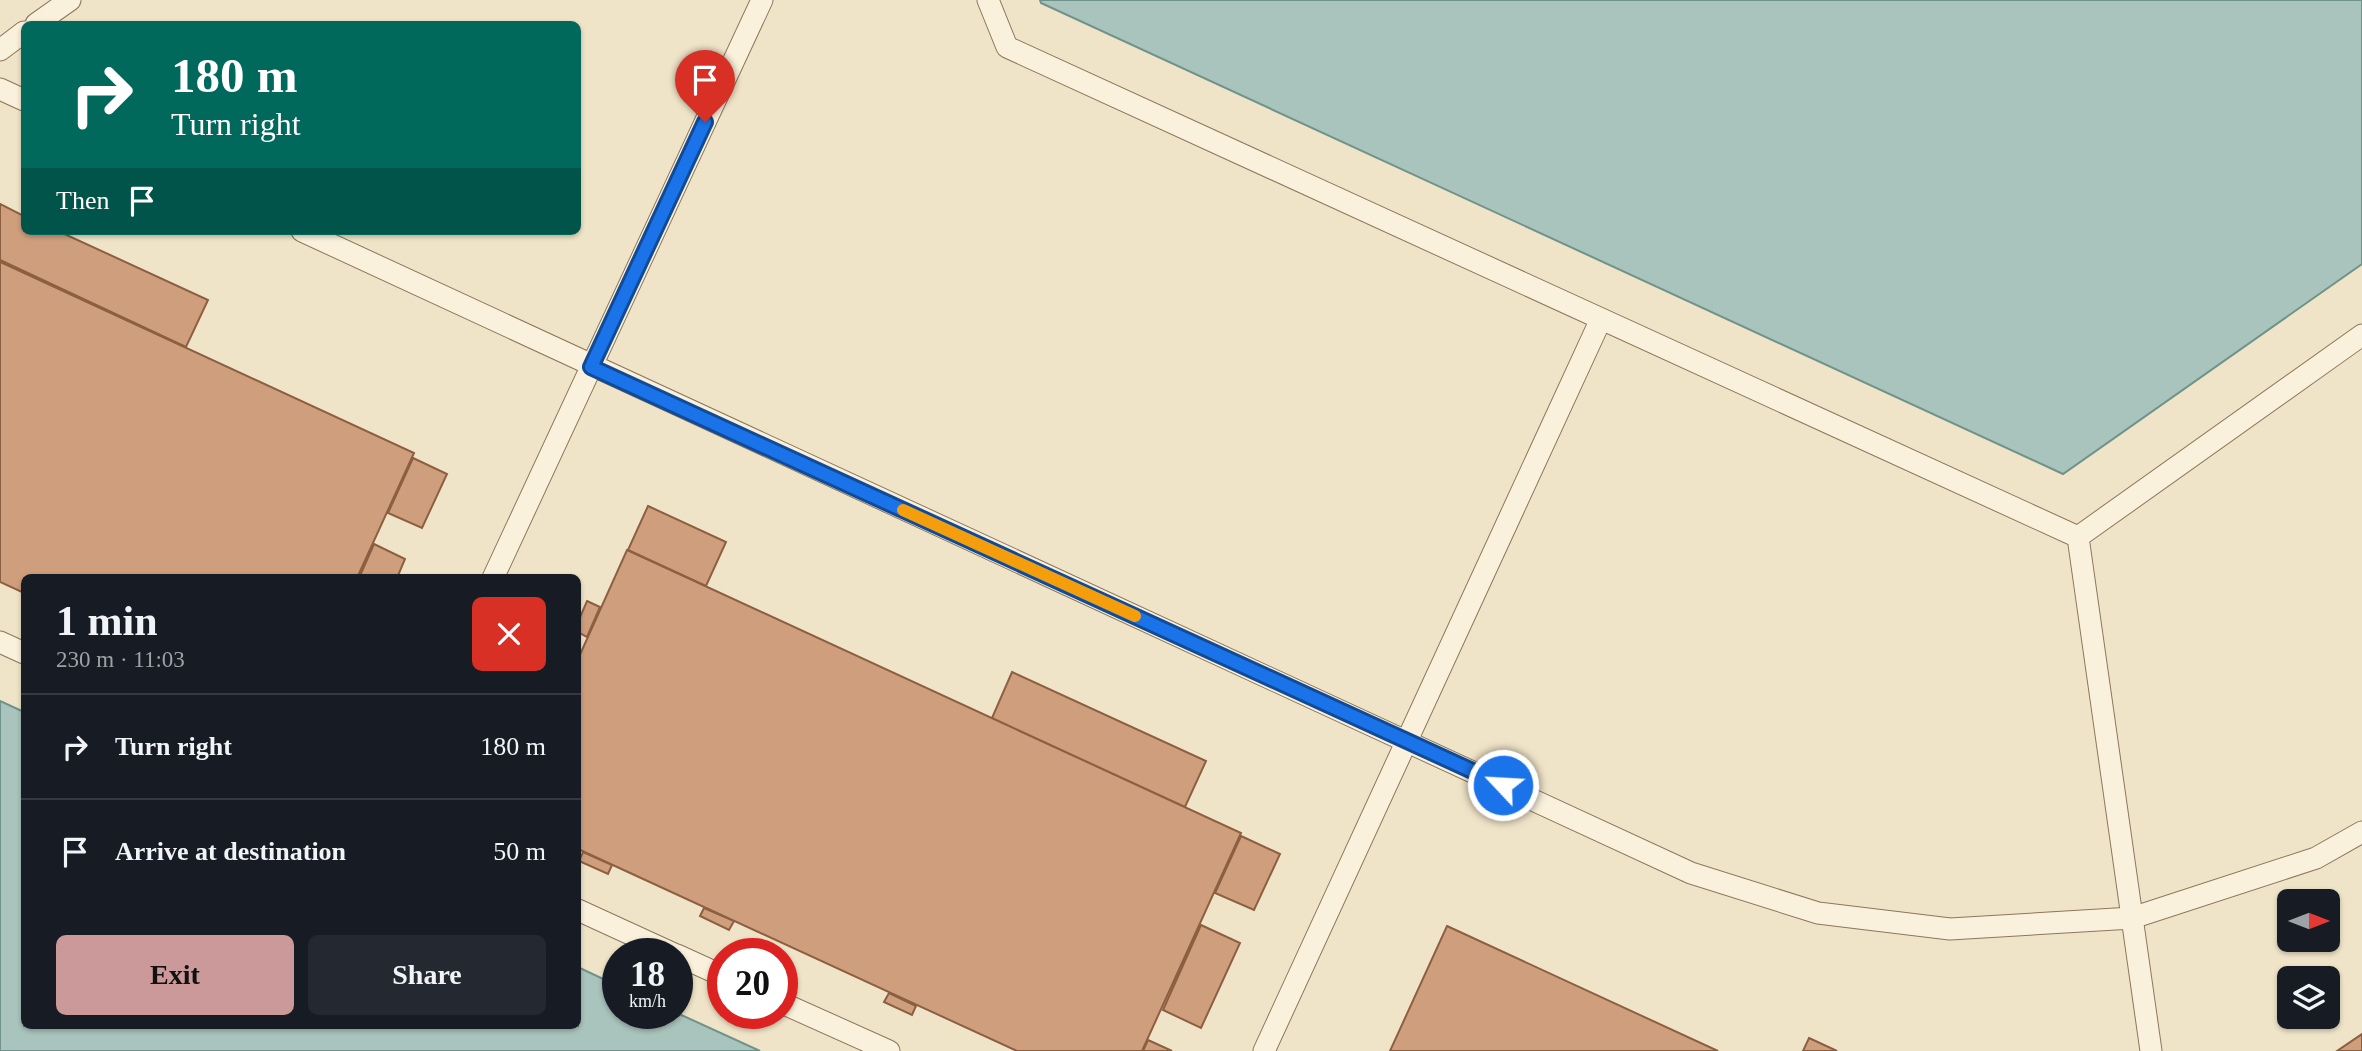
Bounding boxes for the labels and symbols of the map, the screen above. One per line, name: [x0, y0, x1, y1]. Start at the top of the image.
pin: [675, 50, 735, 122]
position arrow: [1466, 748, 1540, 822]
north arrow: [2277, 889, 2340, 952]
speed limit sign: 20: [707, 938, 798, 1029]

